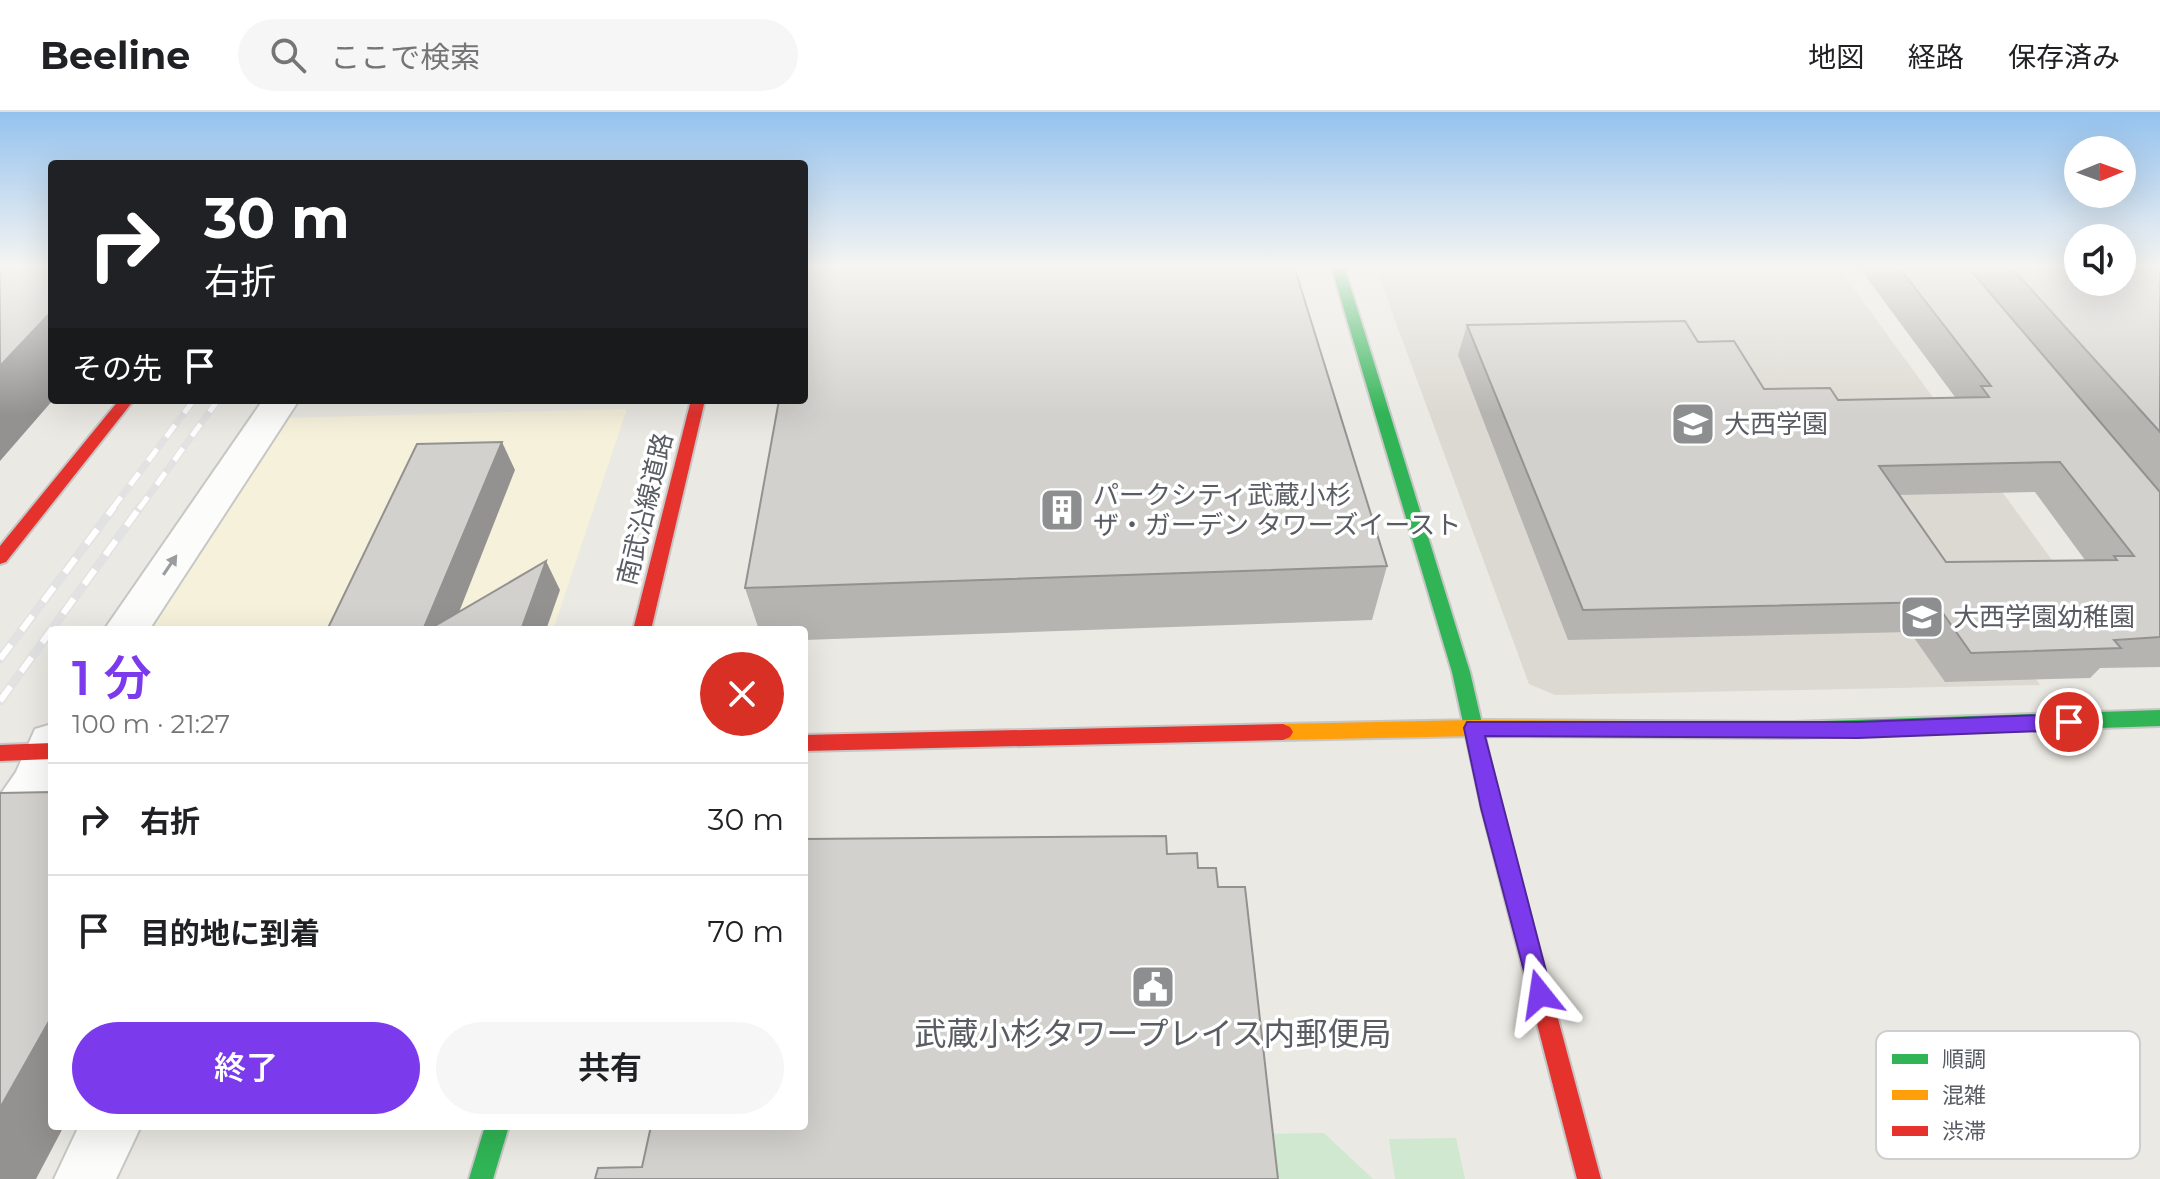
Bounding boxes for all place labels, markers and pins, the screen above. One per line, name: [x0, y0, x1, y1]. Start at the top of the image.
school or university icon: 大西学園: [1669, 400, 1717, 448]
place label: 大西学園: [1724, 408, 1828, 440]
place label: パークシティ武蔵小杉 ザ・ガーデン タワーズイースト: [1093, 479, 1461, 541]
building icon: パークシティ武蔵小杉 ザ・ガーデン タワーズイースト: [1038, 486, 1086, 534]
school or university icon: 大西学園幼稚園: [1898, 593, 1946, 641]
place label: 大西学園幼稚園: [1953, 601, 2135, 633]
pin: [2035, 688, 2103, 756]
public building icon: 武蔵小杉タワープレイス内郵便局: [1129, 963, 1177, 1011]
place label: 武蔵小杉タワープレイス内郵便局: [914, 1014, 1392, 1053]

